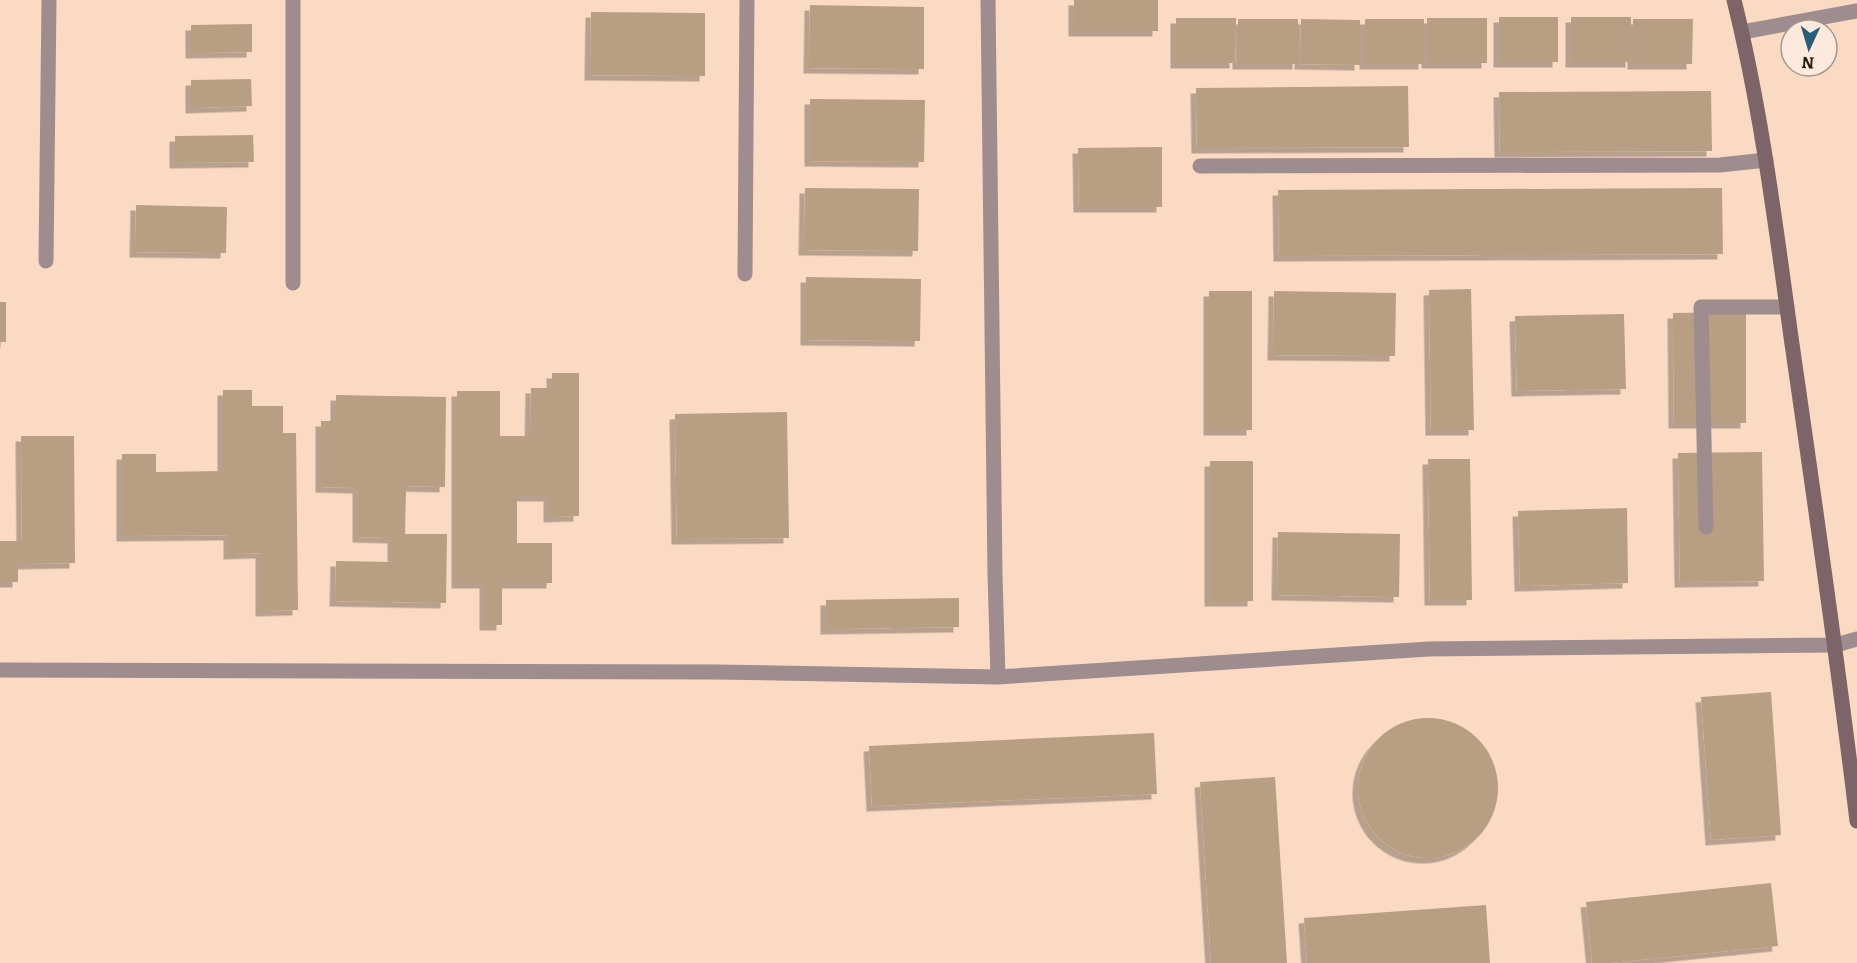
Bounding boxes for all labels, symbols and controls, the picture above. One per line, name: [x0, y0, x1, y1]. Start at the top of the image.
north arrow: [1779, 18, 1839, 78]
text: N: [1801, 53, 1815, 72]

